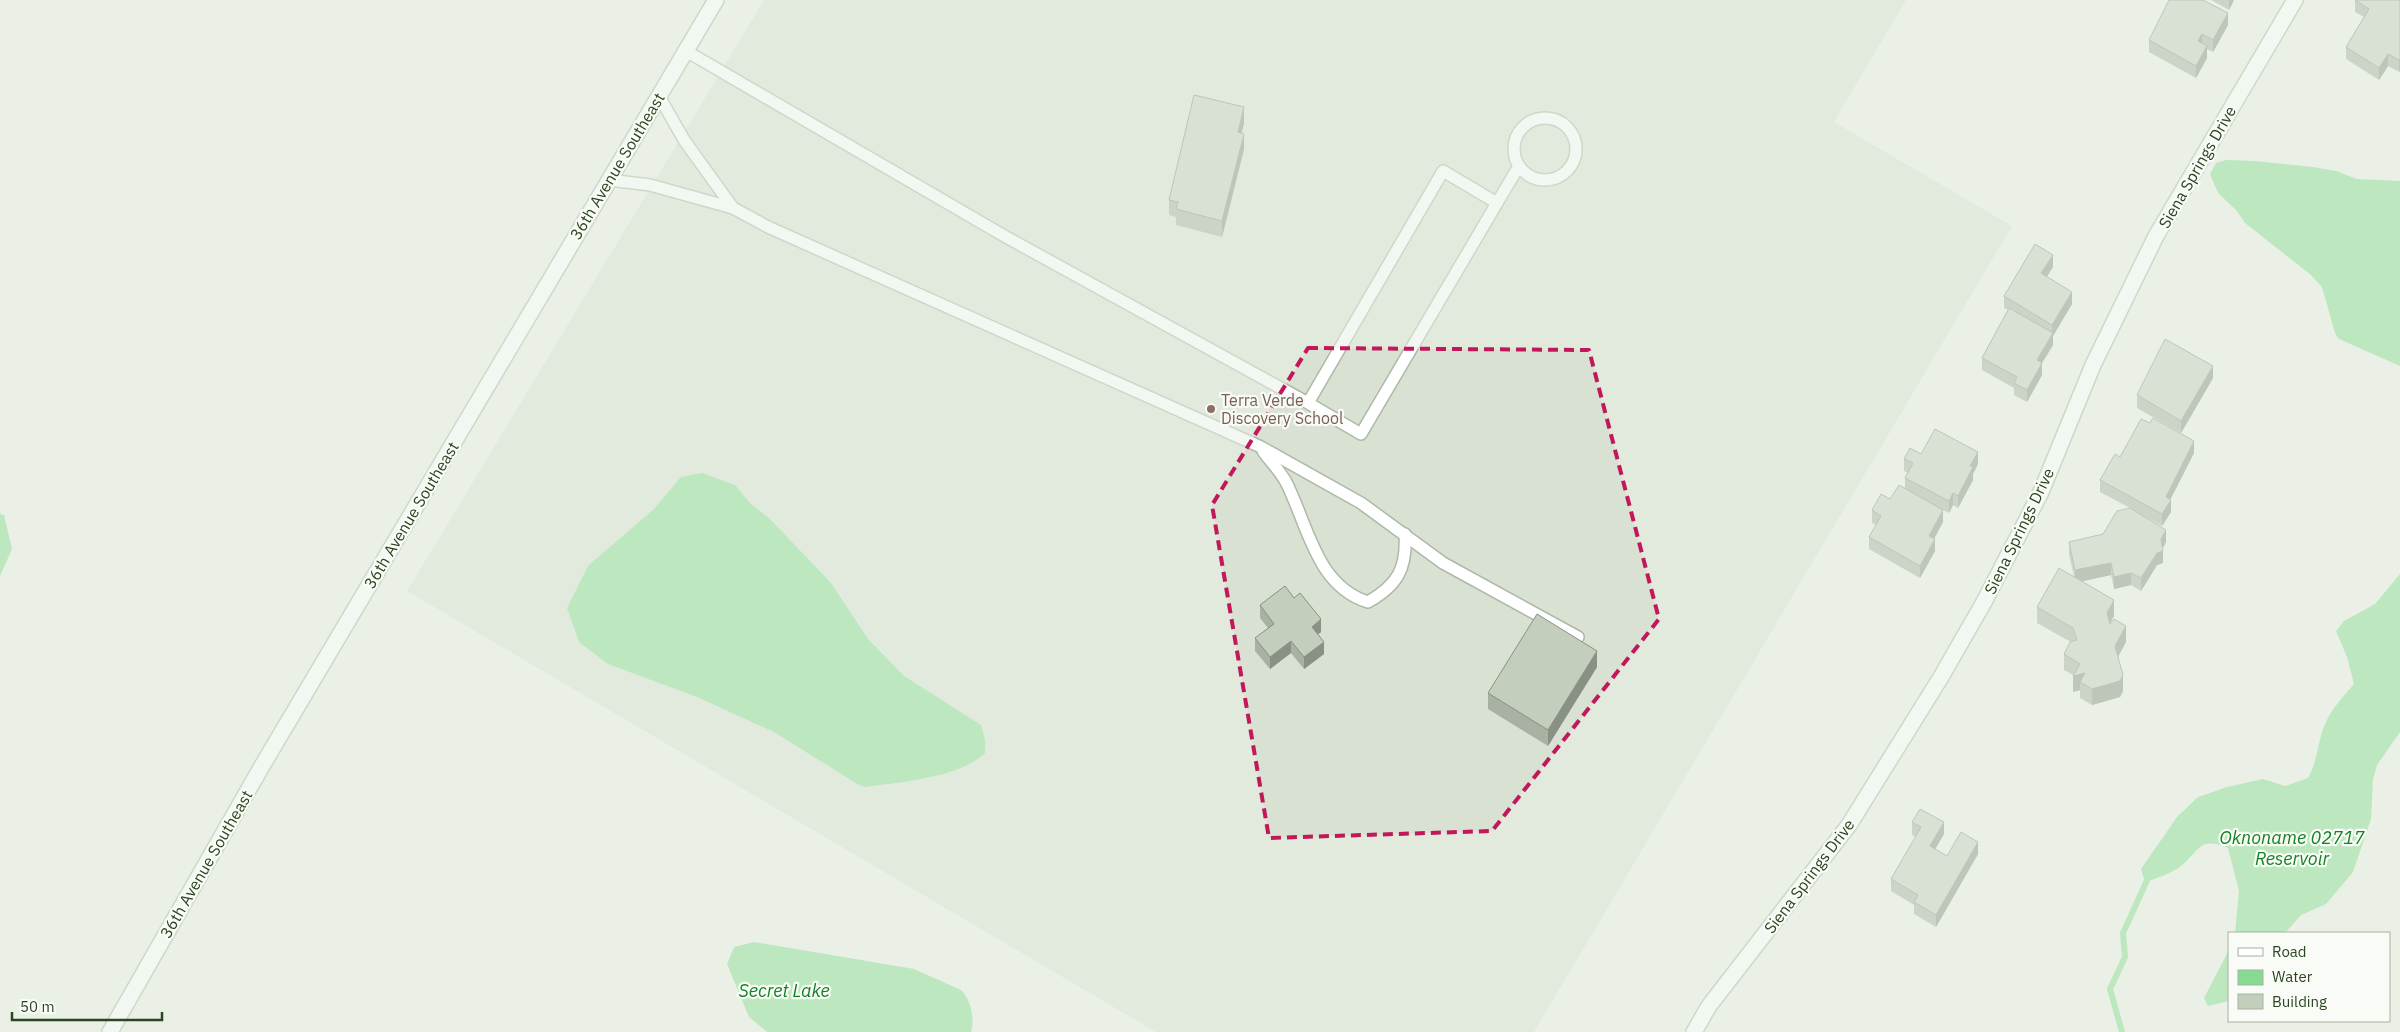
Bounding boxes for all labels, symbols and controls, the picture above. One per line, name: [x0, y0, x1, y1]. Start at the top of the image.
street label: 36th Avenue Southeast: [565, 89, 669, 243]
street label: Siena Springs Drive: [2154, 102, 2240, 232]
place label: Terra Verde Discovery School: [1221, 390, 1343, 428]
marker: Terra Verde Discovery School: [1205, 403, 1217, 415]
street label: 36th Avenue Southeast: [359, 438, 463, 592]
street label: Siena Springs Drive: [1980, 464, 2058, 597]
street label: 36th Avenue Southeast: [155, 786, 257, 942]
street label: Siena Springs Drive: [1759, 815, 1859, 937]
water label: Oknoname 02717 Reservoir: [2219, 826, 2365, 870]
legend: [2228, 932, 2390, 1022]
text: Road: [2272, 942, 2307, 961]
text: Water: [2272, 967, 2313, 986]
water label: Secret Lake: [738, 979, 830, 1002]
scale bar: [12, 990, 162, 1022]
text: Building: [2272, 992, 2327, 1011]
text: 50 m: [20, 997, 55, 1016]

